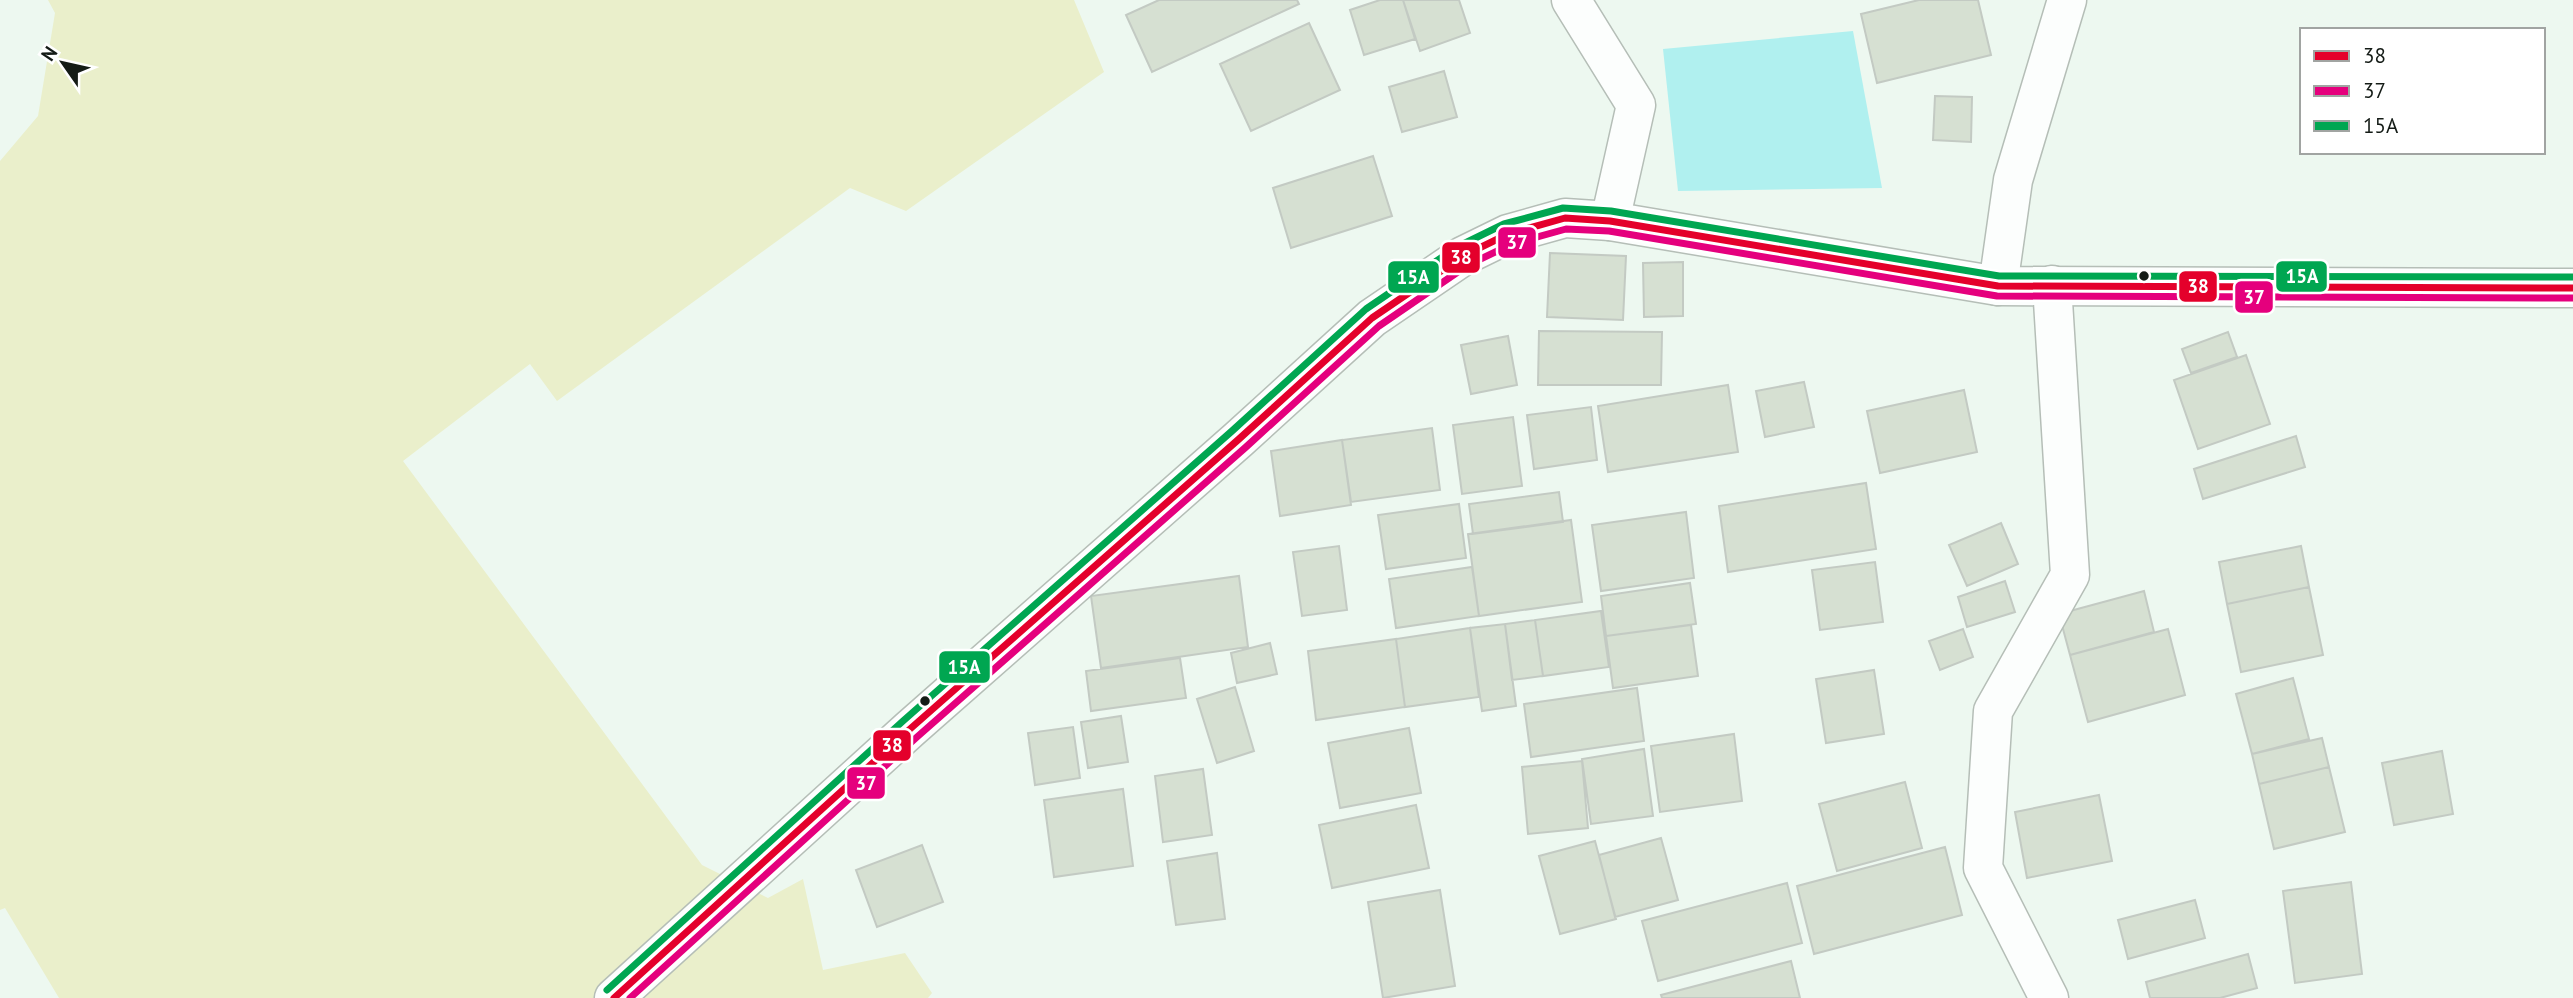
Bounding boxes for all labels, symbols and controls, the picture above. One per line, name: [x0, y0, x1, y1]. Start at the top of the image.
north arrow: [28, 28, 98, 98]
legend: [2300, 28, 2545, 154]
text: N: [35, 42, 62, 65]
text: 38: [2363, 42, 2386, 69]
text: 37: [2363, 77, 2386, 104]
text: 15A: [2363, 112, 2399, 139]
line badge: 37: [1497, 226, 1537, 259]
text: 37: [1506, 230, 1528, 254]
line badge: 38: [1441, 241, 1481, 274]
text: 38: [1450, 245, 1472, 269]
line badge: 15A: [1387, 260, 1440, 294]
line badge: 15A: [2275, 260, 2328, 293]
text: 15A: [2285, 264, 2319, 288]
text: 15A: [1396, 265, 1430, 289]
unlabelled marker: [2137, 269, 2151, 283]
line badge: 38: [2178, 270, 2218, 303]
text: 38: [2187, 274, 2209, 298]
line badge: 37: [2234, 280, 2274, 314]
text: 37: [2243, 285, 2265, 309]
line badge: 15A: [938, 650, 991, 684]
text: 15A: [947, 655, 981, 679]
unlabelled marker: [918, 694, 932, 708]
line badge: 38: [872, 729, 912, 762]
text: 38: [881, 733, 903, 757]
line badge: 37: [846, 766, 886, 800]
text: 37: [855, 771, 877, 795]

